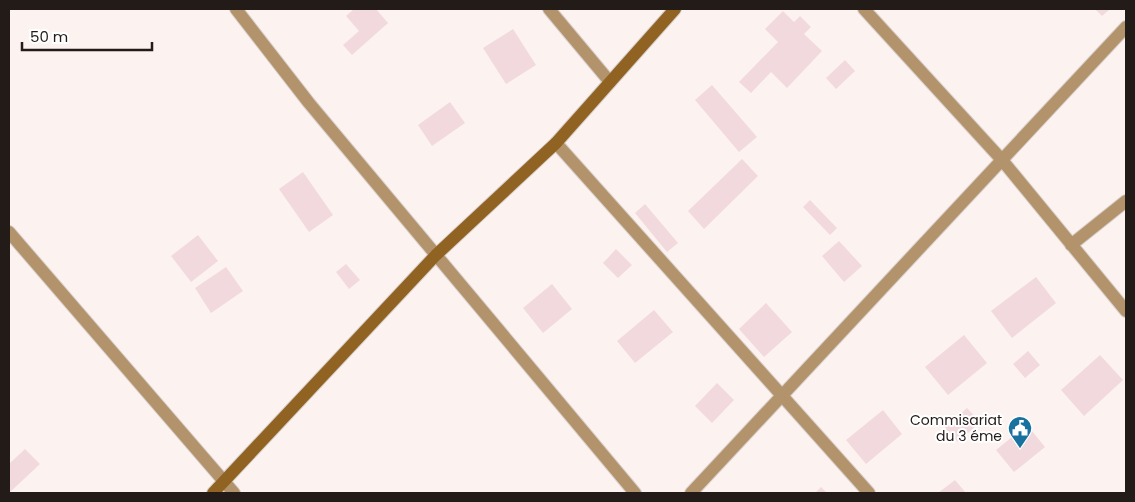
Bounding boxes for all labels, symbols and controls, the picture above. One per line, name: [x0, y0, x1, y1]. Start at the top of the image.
scale bar: [22, 20, 152, 52]
text: 50 m: [30, 26, 68, 47]
place label: Commisariat du 3 éme: [910, 410, 1002, 446]
public building icon: Commisariat du 3 éme: [1007, 415, 1033, 449]

